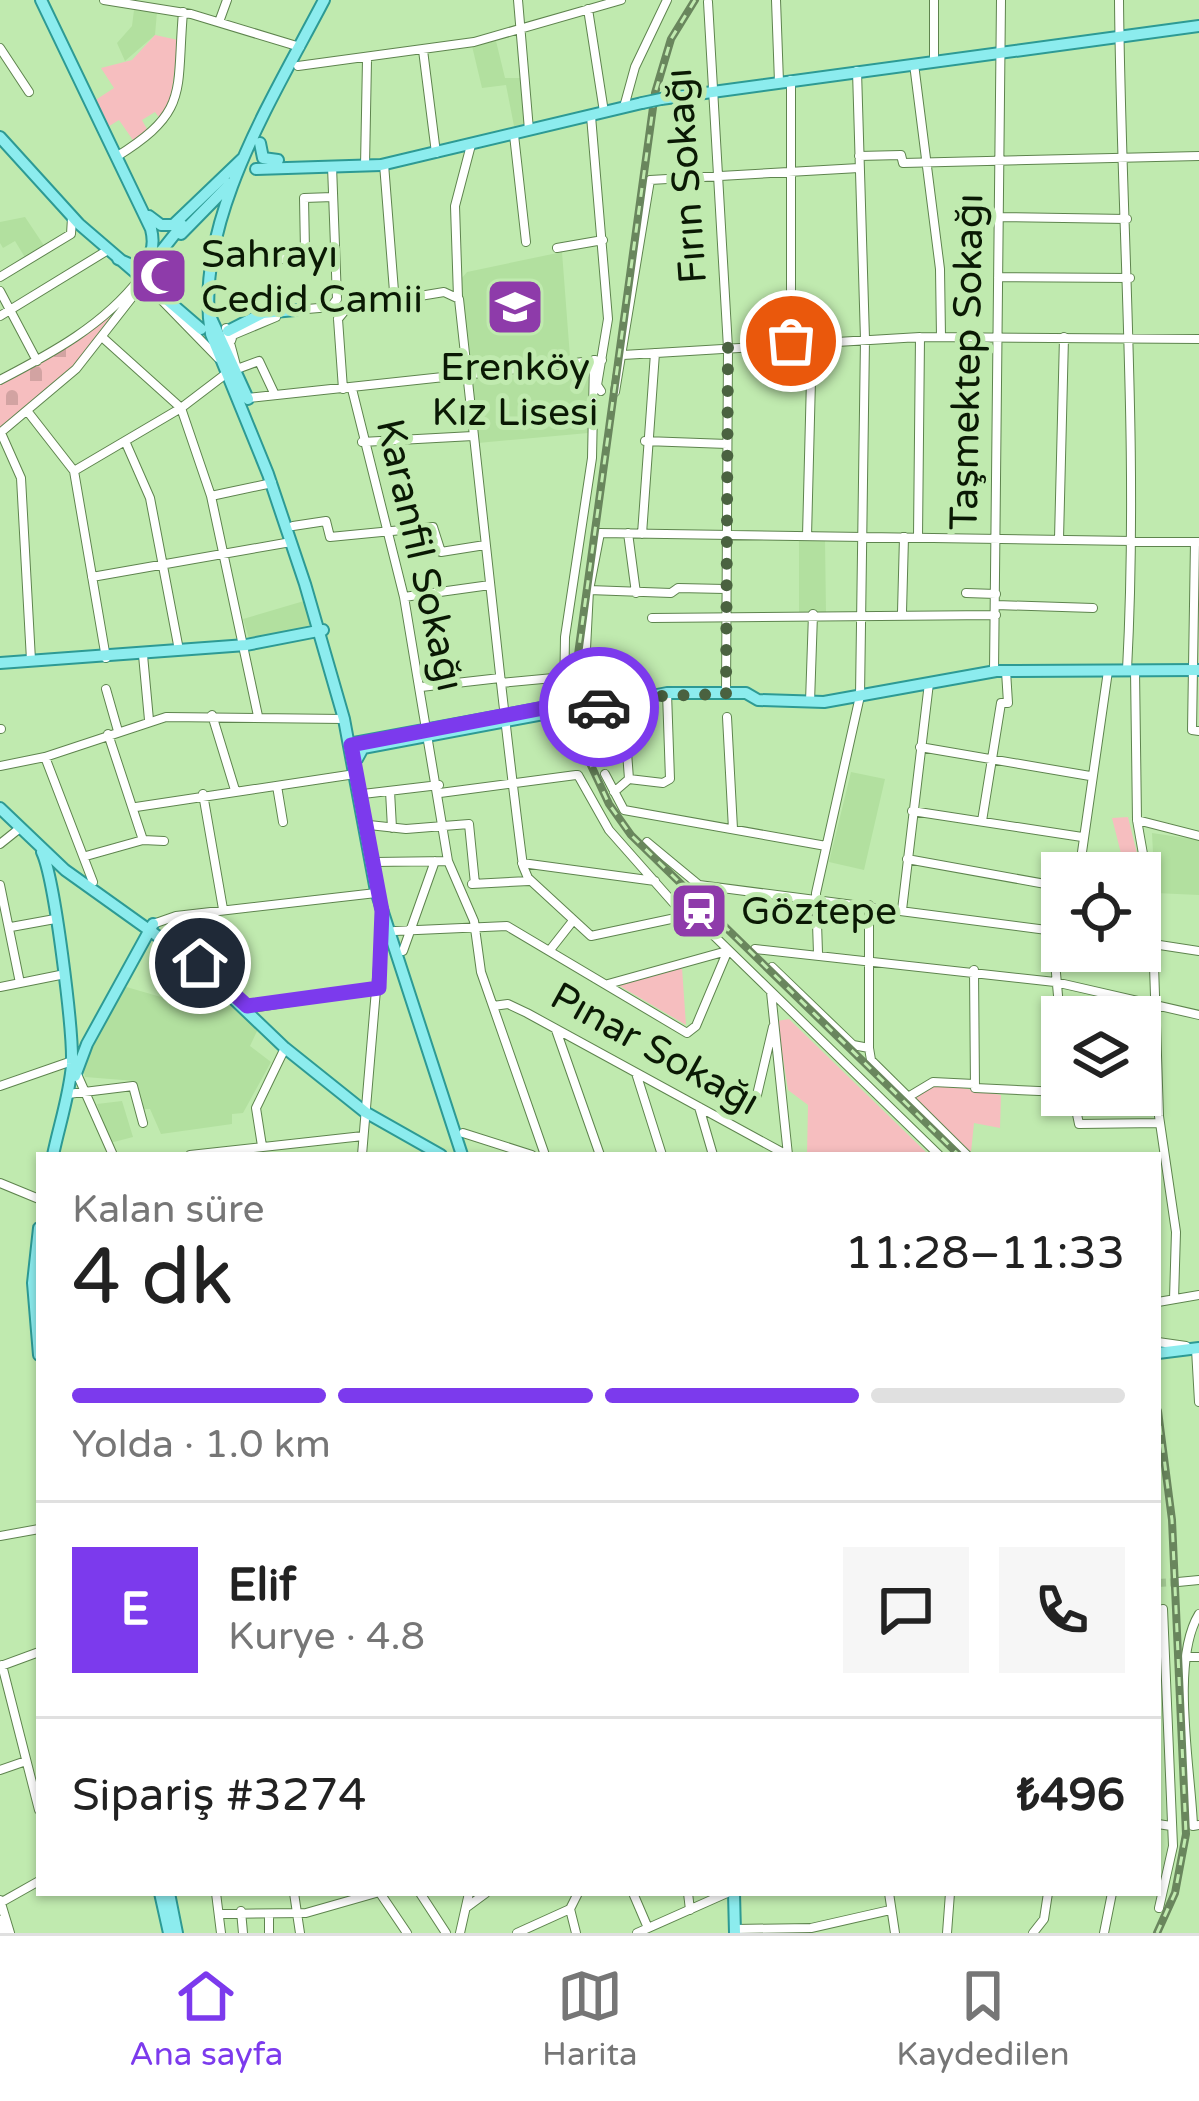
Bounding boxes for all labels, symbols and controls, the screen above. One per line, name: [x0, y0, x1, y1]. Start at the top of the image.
street label: Fırın Sokağı: [655, 67, 717, 285]
street label: Taşmektep Sokağı: [941, 193, 993, 531]
place label: Sahrayı Cedid Camii: [201, 231, 423, 323]
mosque icon: Sahrayı Cedid Camii: [128, 245, 190, 307]
school or university icon: Erenköy Kız Lisesi: [484, 276, 546, 338]
pin: [740, 290, 842, 392]
icon: bag: [758, 308, 824, 374]
place label: Erenköy Kız Lisesi: [432, 344, 598, 436]
street label: Karanfil Sokağı: [366, 414, 474, 696]
courier: [539, 647, 659, 767]
icon: car: [566, 674, 632, 740]
map controls: [1041, 852, 1161, 1116]
button: locate: [1041, 852, 1161, 972]
station icon: Göztepe: [668, 880, 730, 942]
place label: Göztepe: [741, 888, 897, 935]
pin: [149, 912, 251, 1014]
icon: home: [167, 930, 233, 996]
street label: Pınar Sokağı: [542, 972, 768, 1126]
button: layers: [1041, 996, 1161, 1116]
text: Kalan süre: [72, 1186, 264, 1233]
text: 11:28–11:33: [845, 1227, 1125, 1281]
text: 4 dk: [72, 1231, 233, 1325]
text: Yolda · 1.0 km: [72, 1421, 331, 1468]
button: chat: [843, 1547, 969, 1673]
button: phone: [999, 1547, 1125, 1673]
text: Elif: [228, 1559, 296, 1613]
text: E: [121, 1583, 149, 1637]
text: Kurye · 4.8: [228, 1613, 425, 1660]
text: Sipariş #3274: [72, 1769, 367, 1823]
text: ₺496: [1016, 1769, 1125, 1823]
tab: Ana sayfa: [129, 1963, 283, 2074]
tab: Harita: [542, 1963, 638, 2074]
tab: Kaydedilen: [896, 1963, 1070, 2074]

